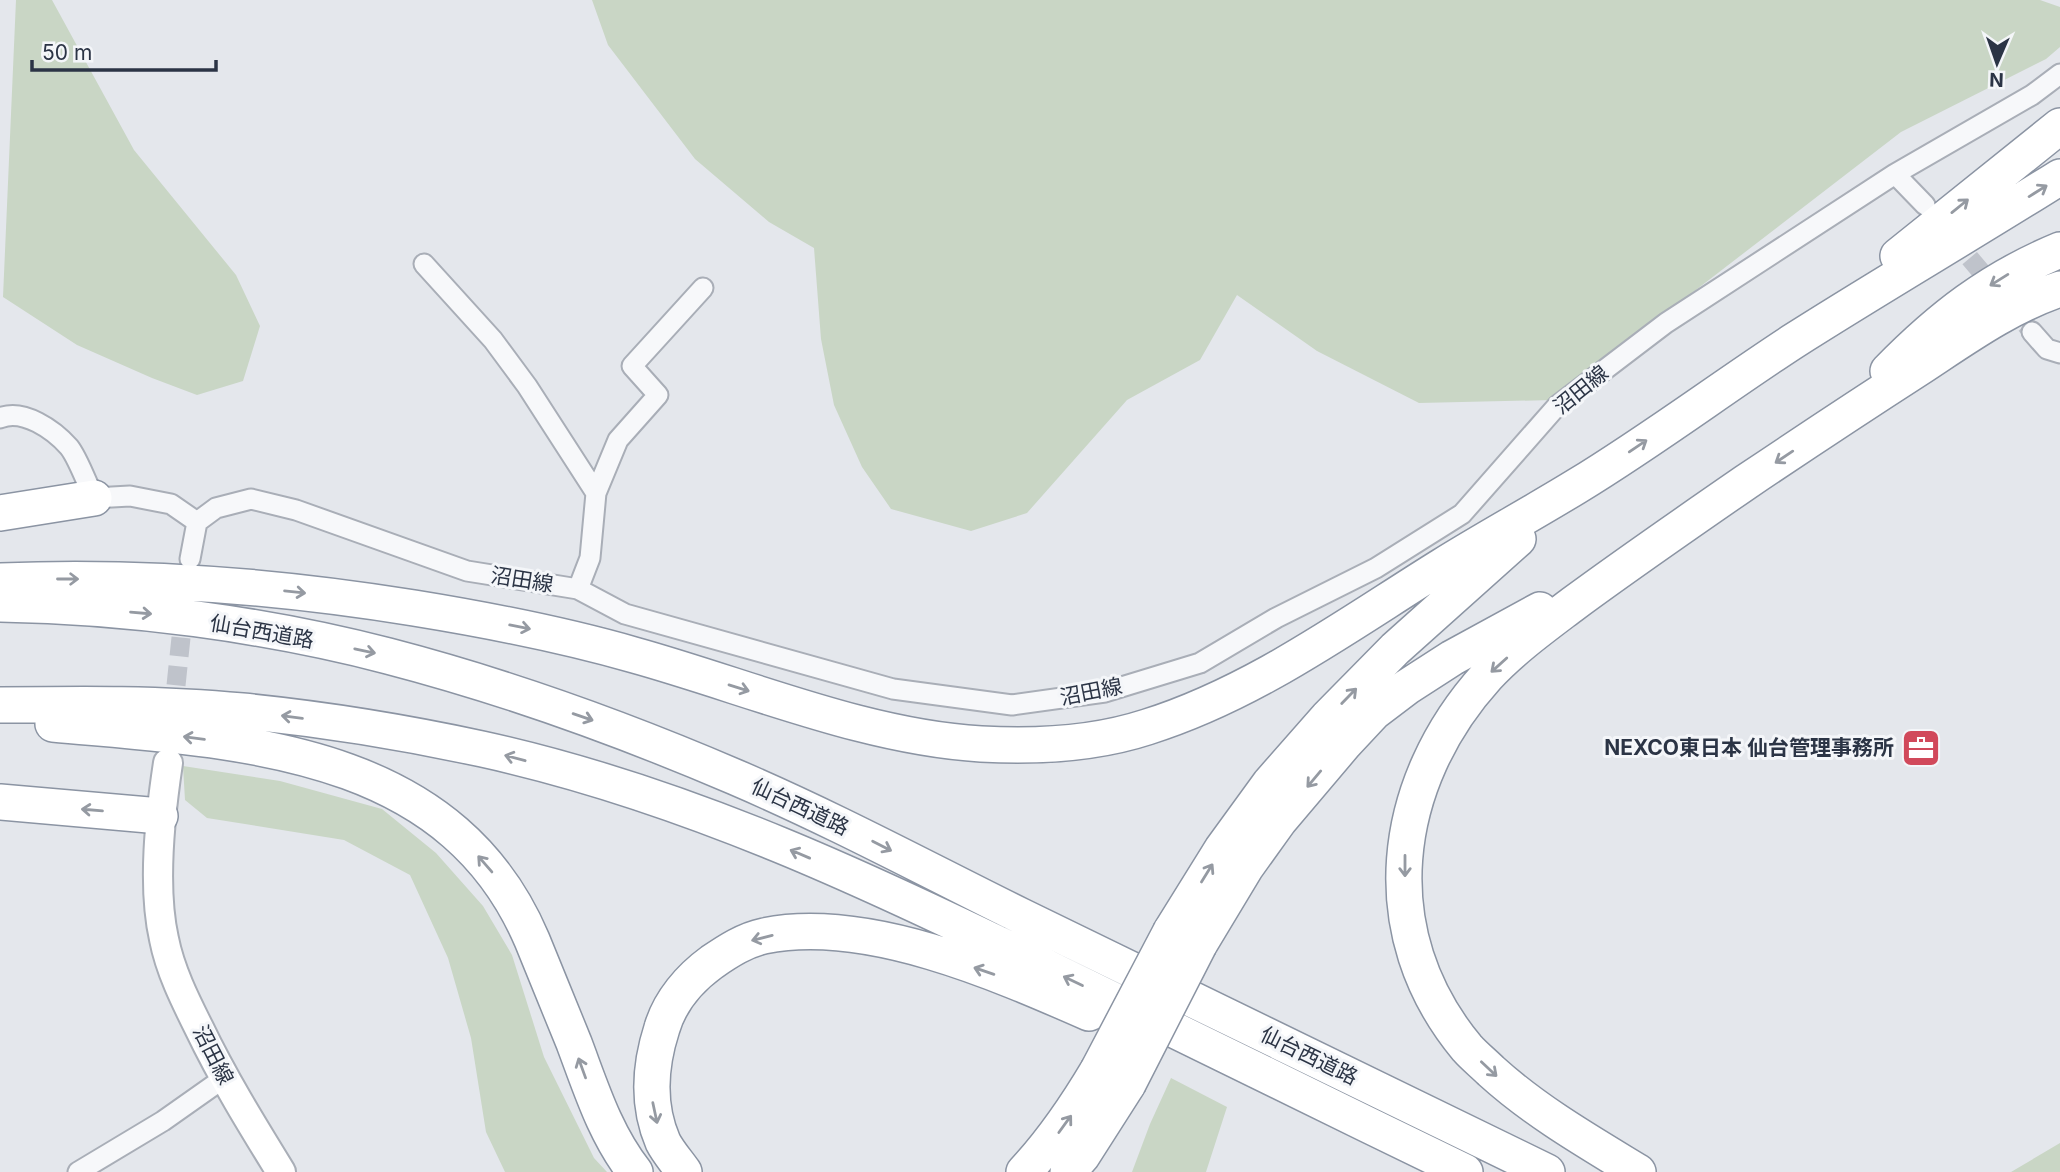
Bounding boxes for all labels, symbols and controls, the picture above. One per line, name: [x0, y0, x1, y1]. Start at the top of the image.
scale bar: [32, 28, 215, 72]
north arrow: [1962, 28, 2032, 98]
text: 50 m: [42, 40, 92, 65]
text: N: [1989, 68, 2004, 91]
one-way arrow: [2028, 183, 2048, 197]
one-way arrow: [1950, 199, 1968, 214]
one-way arrow: [1989, 273, 2009, 287]
street label: 沼田線: [1548, 360, 1613, 419]
one-way arrow: [1628, 439, 1647, 453]
one-way arrow: [1775, 450, 1795, 464]
street label: 沼田線: [489, 562, 555, 597]
one-way arrow: [56, 572, 79, 586]
one-way arrow: [283, 586, 306, 599]
one-way arrow: [130, 607, 152, 620]
street label: 仙台西道路: [208, 610, 316, 653]
one-way arrow: [508, 621, 531, 635]
one-way arrow: [354, 646, 376, 659]
one-way arrow: [1490, 657, 1508, 673]
street label: 沼田線: [1058, 673, 1124, 710]
one-way arrow: [728, 682, 750, 695]
one-way arrow: [1340, 688, 1357, 705]
one-way arrow: [281, 710, 304, 723]
one-way arrow: [572, 711, 594, 724]
office icon: NEXCO東日本 仙台管理事務所: [1900, 727, 1942, 769]
one-way arrow: [183, 731, 206, 744]
place label: NEXCO東日本 仙台管理事務所: [1604, 735, 1894, 760]
one-way arrow: [505, 751, 527, 764]
one-way arrow: [1306, 770, 1322, 788]
street label: 仙台西道路: [747, 773, 853, 840]
one-way arrow: [81, 803, 104, 816]
one-way arrow: [871, 839, 892, 853]
one-way arrow: [790, 847, 812, 860]
one-way arrow: [1398, 854, 1411, 877]
one-way arrow: [477, 855, 493, 873]
one-way arrow: [1200, 864, 1214, 883]
one-way arrow: [751, 932, 774, 945]
one-way arrow: [973, 964, 995, 977]
one-way arrow: [1063, 973, 1084, 987]
street label: 沼田線: [188, 1021, 239, 1089]
street label: 仙台西道路: [1257, 1021, 1362, 1090]
one-way arrow: [575, 1057, 588, 1079]
one-way arrow: [1480, 1060, 1497, 1077]
one-way arrow: [649, 1101, 663, 1124]
one-way arrow: [1058, 1115, 1072, 1134]

